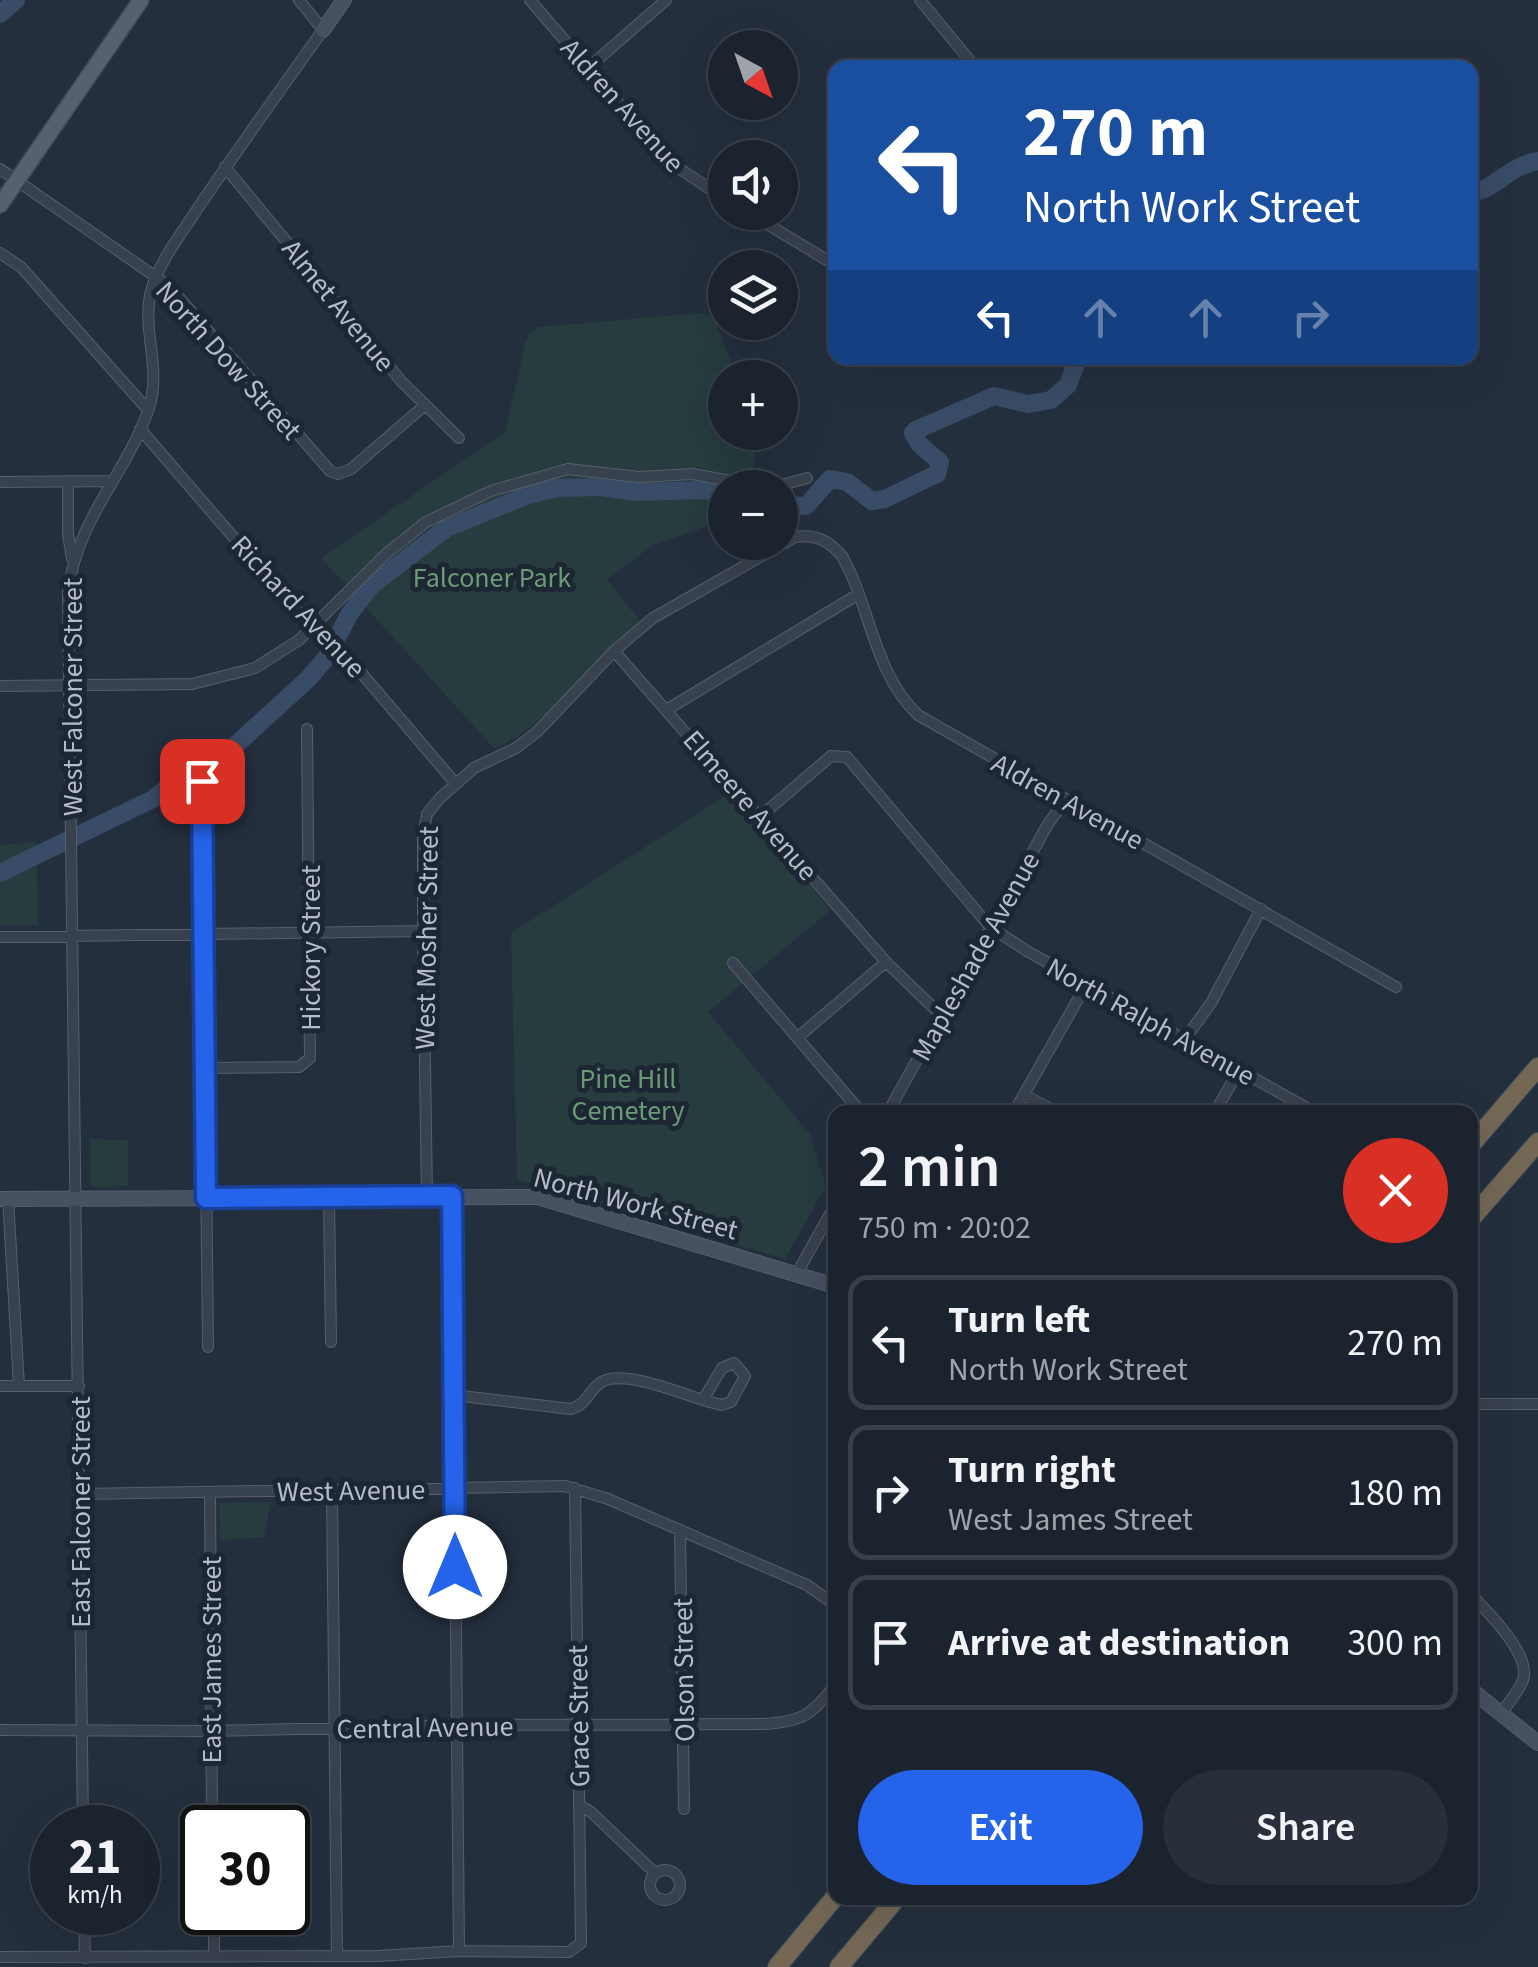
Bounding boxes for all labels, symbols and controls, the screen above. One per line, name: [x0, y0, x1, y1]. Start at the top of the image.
street label: Aldren Avenue: [551, 30, 693, 182]
north arrow: [708, 30, 798, 120]
map controls: [708, 30, 798, 560]
text: 270 m: [1023, 83, 1208, 183]
icon: left: [858, 100, 988, 230]
button: sound: [708, 140, 798, 230]
text: North Work Street: [1023, 176, 1360, 240]
street label: Almet Avenue: [272, 231, 404, 381]
button: layers: [708, 250, 798, 340]
street label: North Dow Street: [146, 272, 311, 449]
icon: left: [968, 290, 1023, 345]
icon: ahead: [1073, 290, 1128, 345]
icon: ahead: [1178, 290, 1233, 345]
icon: right: [1283, 290, 1338, 345]
button: +: [708, 360, 798, 450]
button: −: [708, 470, 798, 560]
street label: Richard Avenue: [222, 527, 375, 687]
park label: Falconer Park: [413, 558, 571, 598]
street label: West Falconer Street: [53, 577, 93, 816]
street label: Elmeere Avenue: [673, 722, 827, 890]
pin: [160, 739, 245, 824]
street label: Aldren Avenue: [984, 744, 1151, 860]
icon: arrive: [175, 754, 230, 809]
street label: West Mosher Street: [405, 825, 449, 1050]
street label: Mapleshade Avenue: [902, 845, 1050, 1068]
street label: Hickory Street: [291, 865, 331, 1031]
street label: North Ralph Avenue: [1039, 948, 1262, 1096]
park label: Pine Hill Cemetery: [571, 1059, 685, 1131]
text: 2 min: [858, 1125, 1001, 1210]
button: close: [1343, 1138, 1448, 1243]
street label: North Work Street: [529, 1157, 743, 1251]
text: 750 m · 20:02: [858, 1205, 1031, 1251]
text: Turn left: [948, 1293, 1090, 1347]
icon: left: [863, 1315, 918, 1370]
text: 270 m: [1347, 1316, 1443, 1370]
text: North Work Street: [948, 1347, 1188, 1393]
street label: East Falconer Street: [61, 1396, 101, 1628]
text: Turn right: [948, 1443, 1116, 1497]
icon: right: [863, 1465, 918, 1520]
text: 180 m: [1347, 1466, 1443, 1520]
street label: West Avenue: [276, 1470, 426, 1512]
text: West James Street: [948, 1497, 1193, 1543]
position arrow: [403, 1515, 507, 1619]
street label: East James Street: [192, 1556, 232, 1764]
street label: Olson Street: [663, 1597, 705, 1742]
icon: arrive: [863, 1615, 918, 1670]
text: Arrive at destination: [948, 1616, 1290, 1670]
text: 300 m: [1347, 1616, 1443, 1670]
street label: Grace Street: [558, 1644, 600, 1787]
street label: Central Avenue: [336, 1706, 514, 1750]
button: Exit: [858, 1770, 1143, 1885]
button: Share: [1163, 1770, 1448, 1885]
speed limit sign: 30: [180, 1805, 310, 1935]
text: 21: [69, 1822, 121, 1893]
text: km/h: [67, 1877, 123, 1913]

